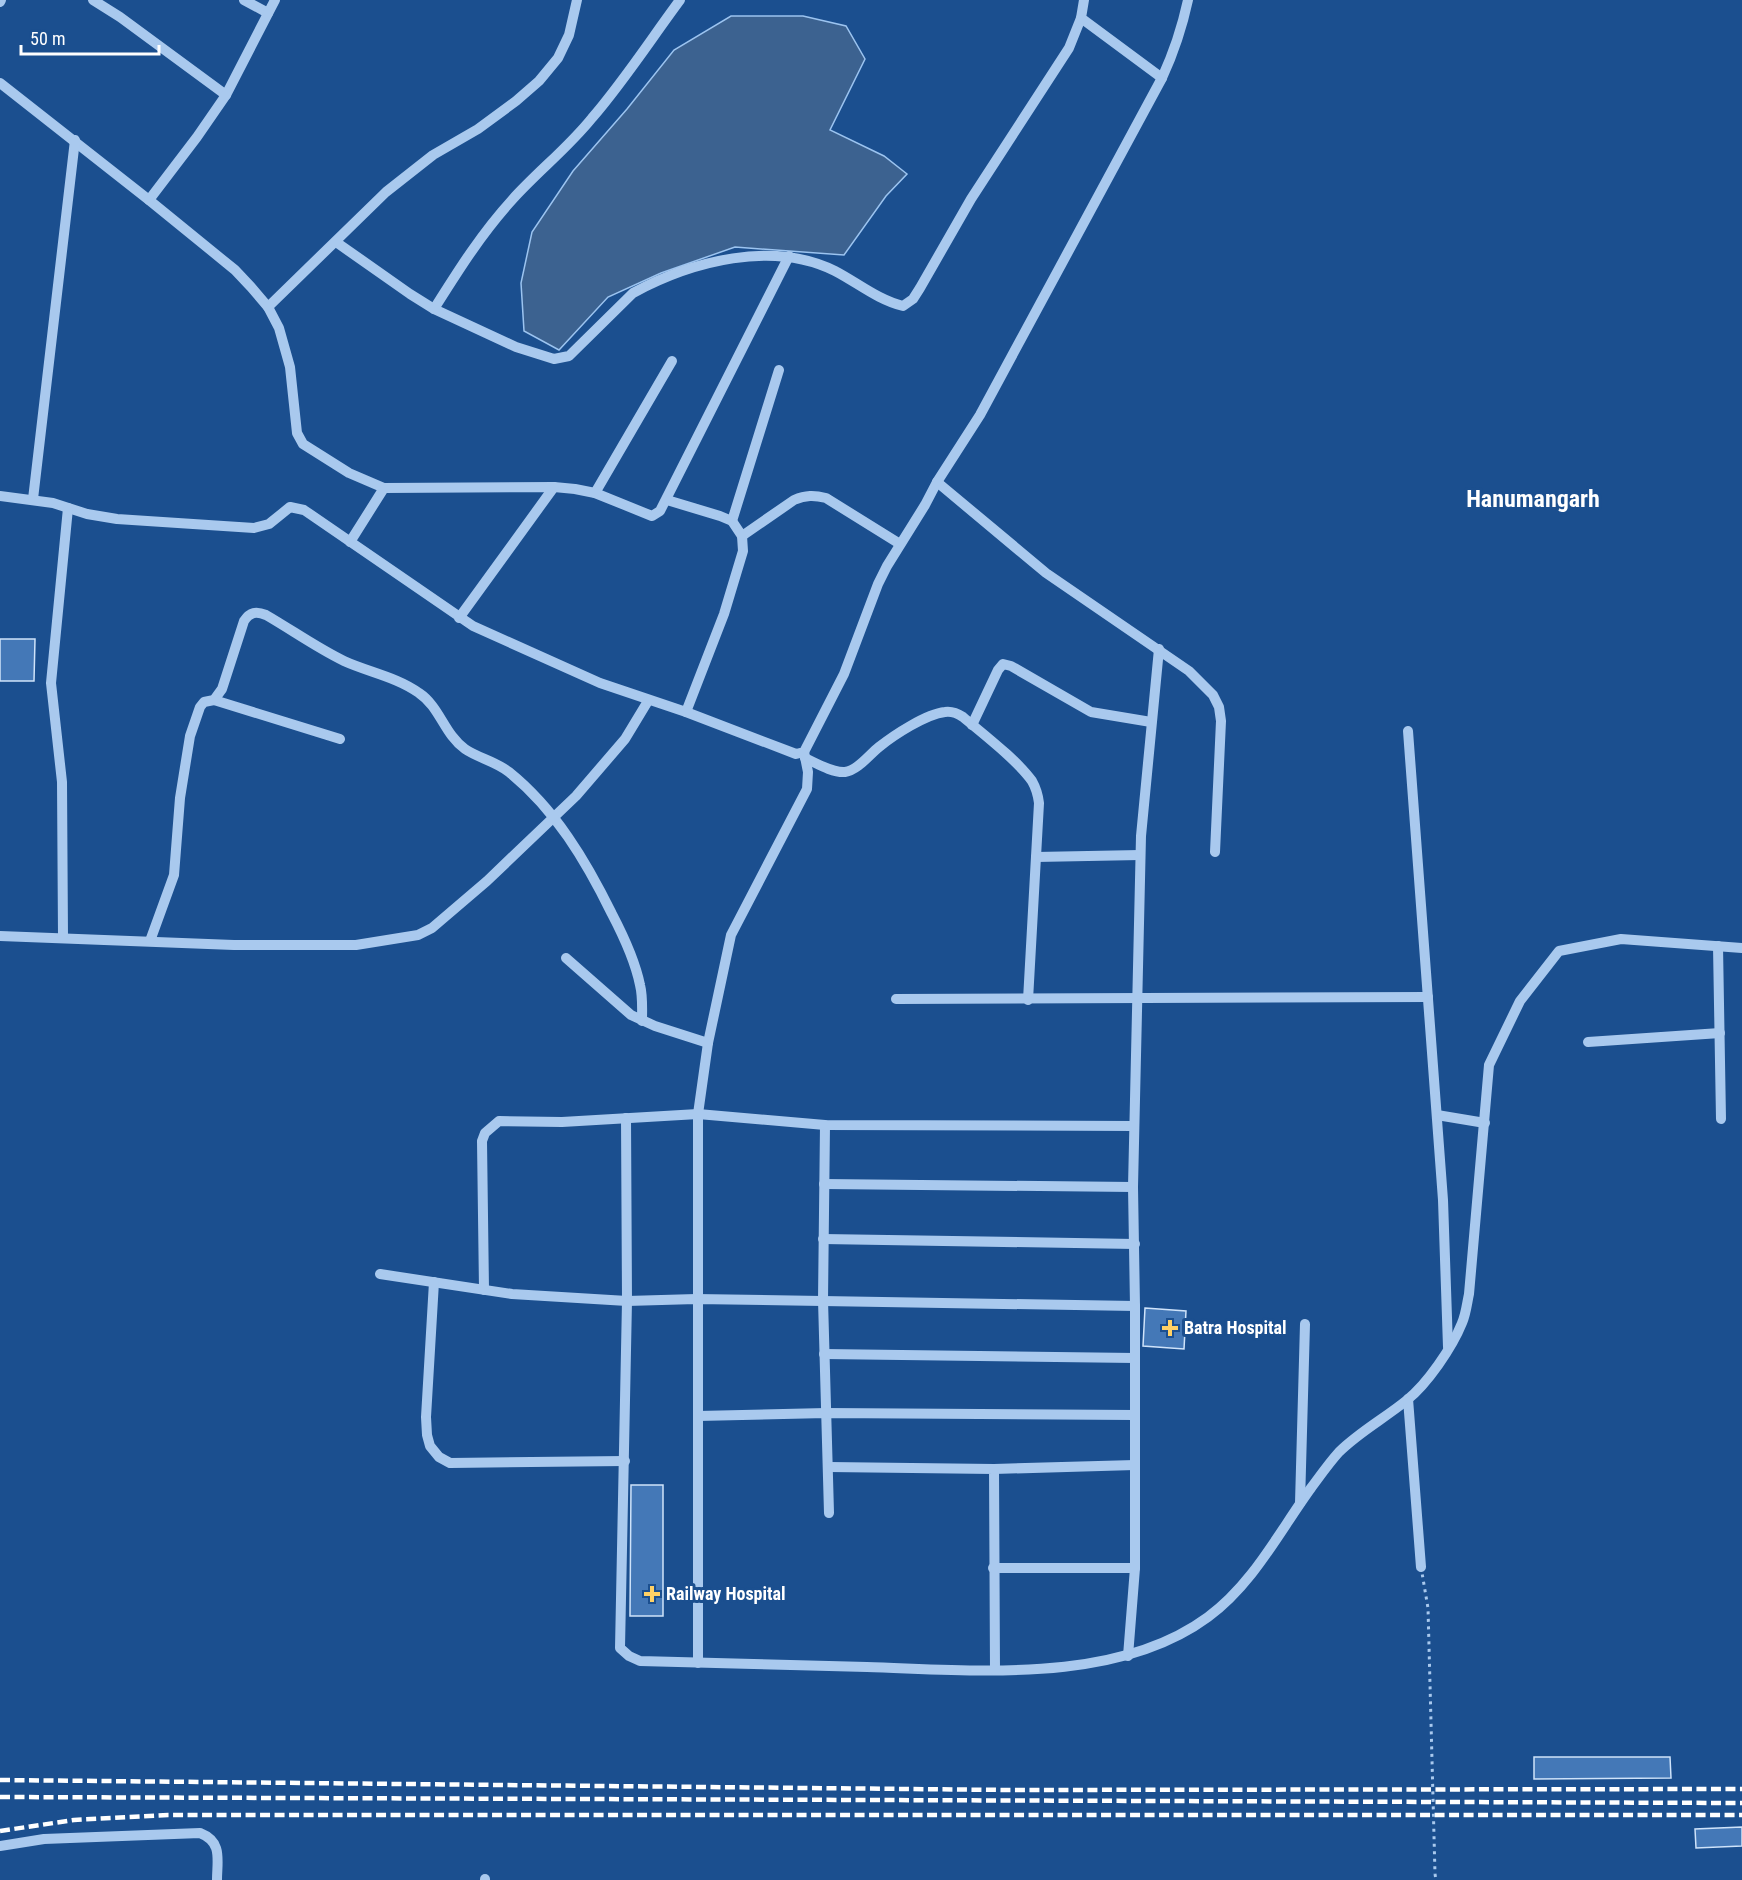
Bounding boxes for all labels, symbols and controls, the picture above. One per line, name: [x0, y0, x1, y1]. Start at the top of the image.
scale bar: [21, 18, 159, 56]
text: 50 m: [30, 28, 65, 49]
district label: Hanumangarh: [1466, 485, 1600, 513]
place label: Batra Hospital: [1184, 1317, 1287, 1338]
marker: Batra Hospital: [1161, 1319, 1179, 1337]
place label: Railway Hospital: [666, 1583, 786, 1604]
marker: Railway Hospital: [643, 1585, 661, 1603]

